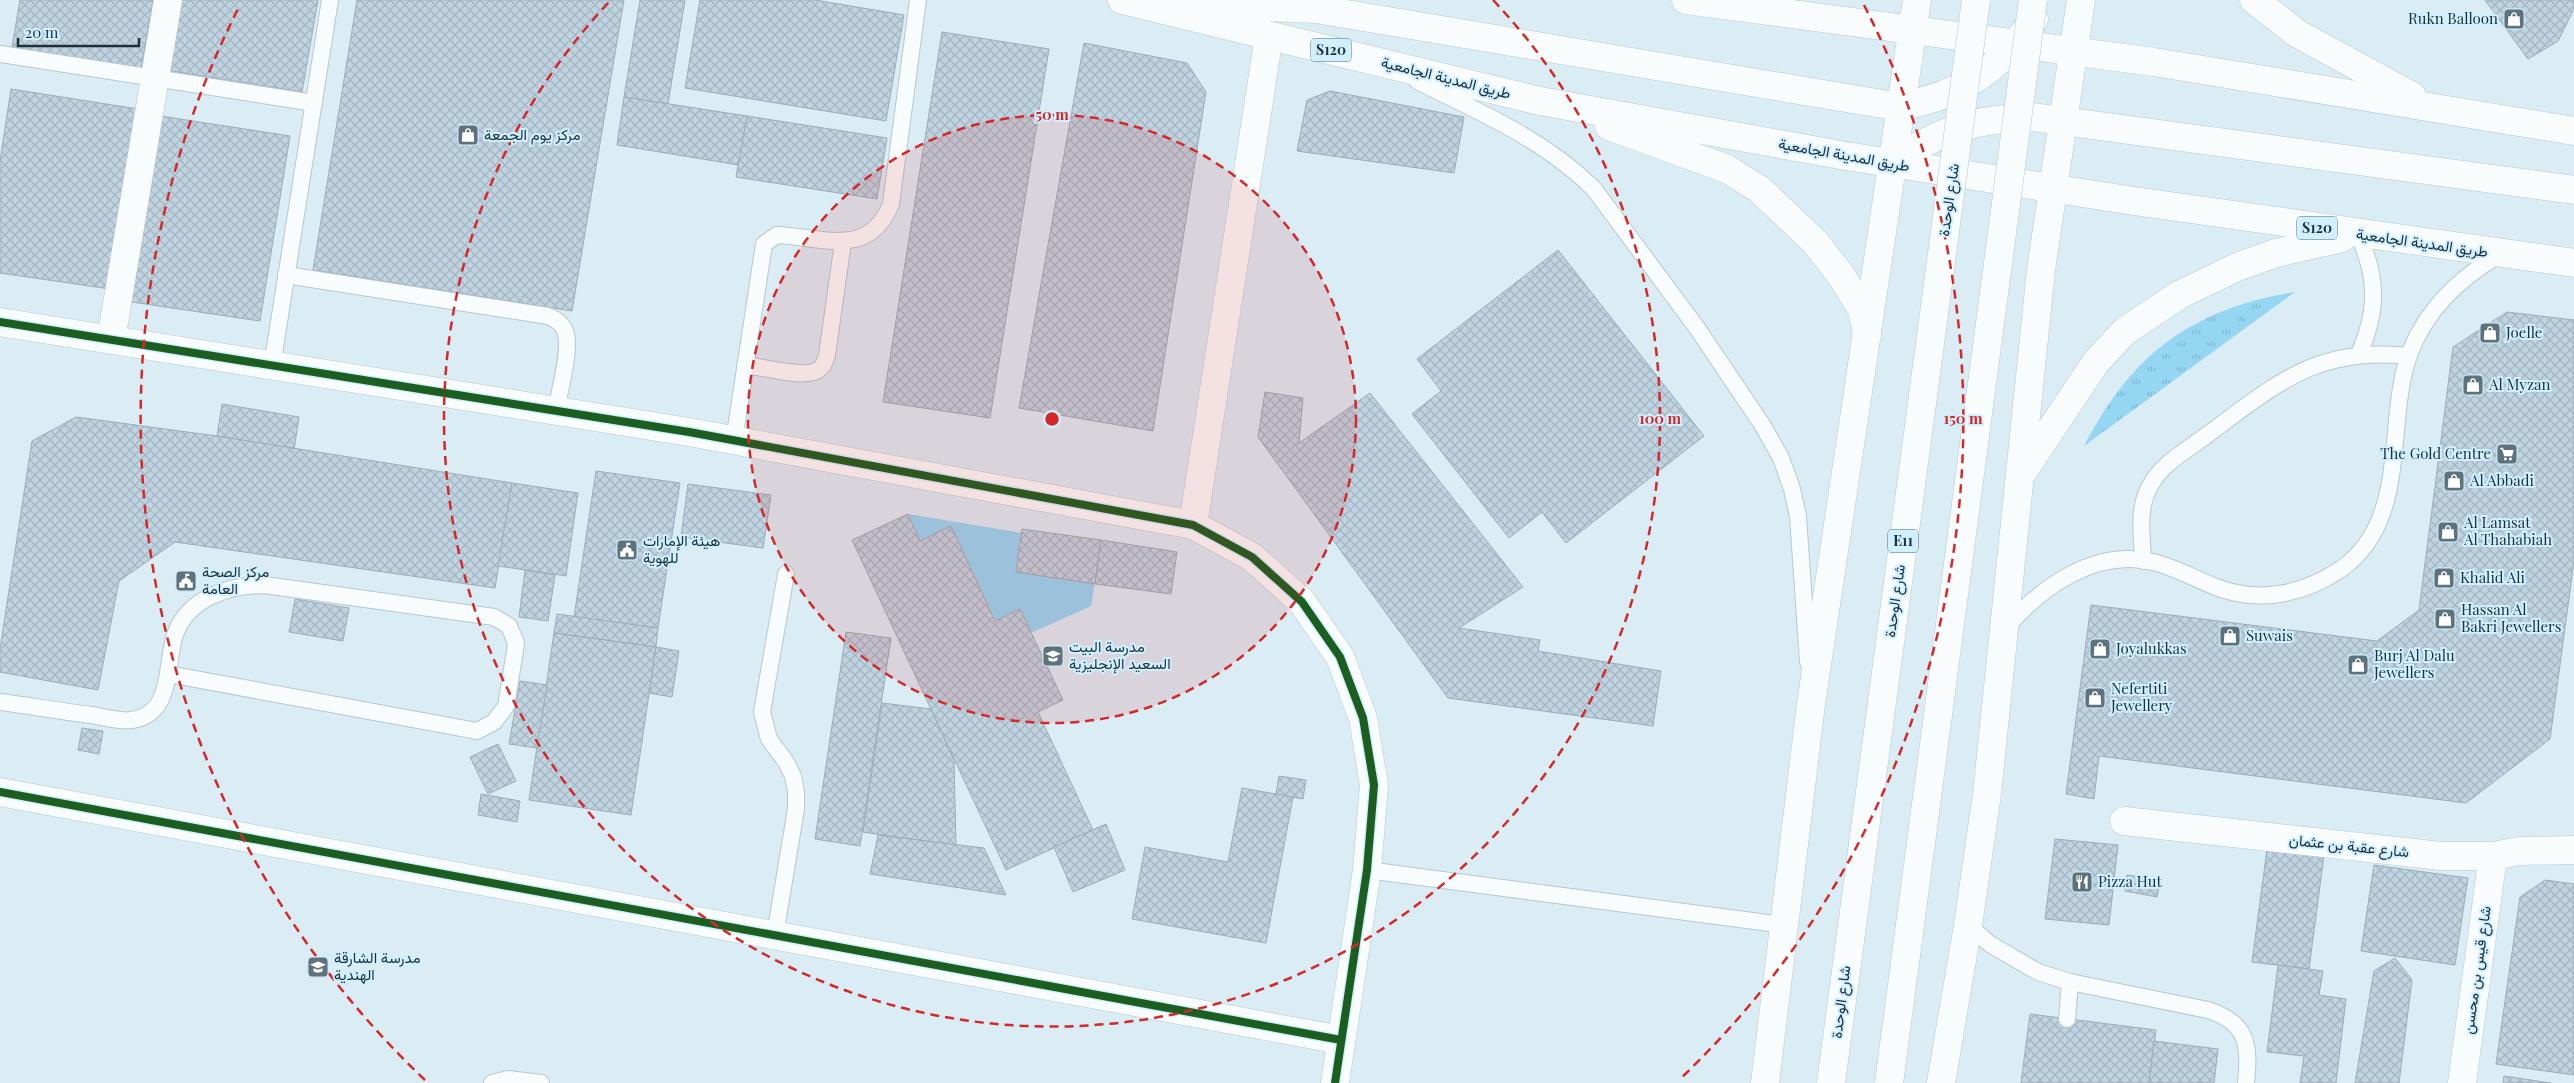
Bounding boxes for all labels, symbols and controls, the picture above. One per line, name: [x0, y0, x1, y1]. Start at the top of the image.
shop icon: Rukn Balloon: [2502, 7, 2526, 31]
place label: Rukn Balloon: [2408, 8, 2498, 28]
scale bar: [18, 15, 139, 47]
text: 20 m: [25, 22, 59, 42]
road number: S120: [1311, 38, 1351, 62]
street label: طريق المدينة الجامعية: [1379, 51, 1513, 104]
text: 50 m: [1035, 104, 1069, 124]
shop icon: مركز يوم الجمعة: [456, 123, 480, 147]
place label: مركز يوم الجمعة: [484, 124, 580, 145]
street label: طريق المدينة الجامعية: [1777, 133, 1912, 176]
street label: شارع الوحدة: [1933, 162, 1965, 238]
road number: S120: [2297, 217, 2337, 240]
street label: طريق المدينة الجامعية: [2355, 223, 2490, 262]
shop icon: Joelle: [2478, 321, 2502, 345]
place label: Joelle: [2505, 322, 2542, 342]
shop icon: Al Myzan: [2461, 373, 2485, 397]
place label: Al Myzan: [2488, 374, 2551, 394]
text: 100 m: [1639, 408, 1682, 428]
text: 150 m: [1943, 408, 1983, 428]
centre of rings: [1043, 410, 1061, 428]
supermarket icon: The Gold Centre: [2495, 442, 2519, 466]
place label: The Gold Centre: [2380, 443, 2491, 463]
shop icon: Al Abbadi: [2442, 469, 2466, 493]
place label: Al Abbadi: [2469, 470, 2534, 490]
place label: Al Lamsat Al Thahabiah: [2463, 512, 2552, 549]
shop icon: Al Lamsat Al Thahabiah: [2436, 520, 2460, 544]
place label: هيئة الإمارات للهوية: [643, 530, 720, 567]
road number: E11: [1888, 530, 1918, 552]
public building icon: هيئة الإمارات للهوية: [615, 538, 639, 562]
place label: مركز الصحة العامة: [202, 561, 269, 598]
street label: شارع الوحدة: [1879, 563, 1911, 639]
shop icon: Khalid Ali: [2432, 566, 2456, 590]
place label: Khalid Ali: [2460, 567, 2525, 587]
public building icon: مركز الصحة العامة: [174, 569, 198, 593]
place label: Hassan Al Bakri Jewellers: [2461, 599, 2561, 636]
shop icon: Hassan Al Bakri Jewellers: [2433, 607, 2457, 631]
shop icon: Suwais: [2218, 624, 2242, 648]
place label: Suwais: [2246, 625, 2293, 645]
place label: مدرسة البيت السعيد الإنجليزية: [1069, 636, 1171, 674]
shop icon: Joyalukkas: [2088, 637, 2112, 661]
place label: Joyalukkas: [2115, 638, 2187, 658]
school or university icon: مدرسة البيت السعيد الإنجليزية: [1041, 644, 1065, 668]
place label: Burj Al Dalu Jewellers: [2373, 645, 2455, 682]
shop icon: Burj Al Dalu Jewellers: [2346, 653, 2370, 677]
place label: Nefertiti Jewellery: [2110, 678, 2173, 715]
shop icon: Nefertiti Jewellery: [2083, 686, 2107, 710]
street label: شارع عقبة بن عثمان: [2288, 829, 2410, 863]
restaurant icon: Pizza Hut: [2070, 870, 2094, 894]
place label: Pizza Hut: [2098, 871, 2162, 891]
street label: شارع قيس بن محسن: [2457, 904, 2497, 1035]
place label: مدرسة الشارقة الهندية: [334, 947, 420, 984]
school or university icon: مدرسة الشارقة الهندية: [306, 955, 330, 979]
street label: شارع الوحدة: [1826, 964, 1856, 1040]

